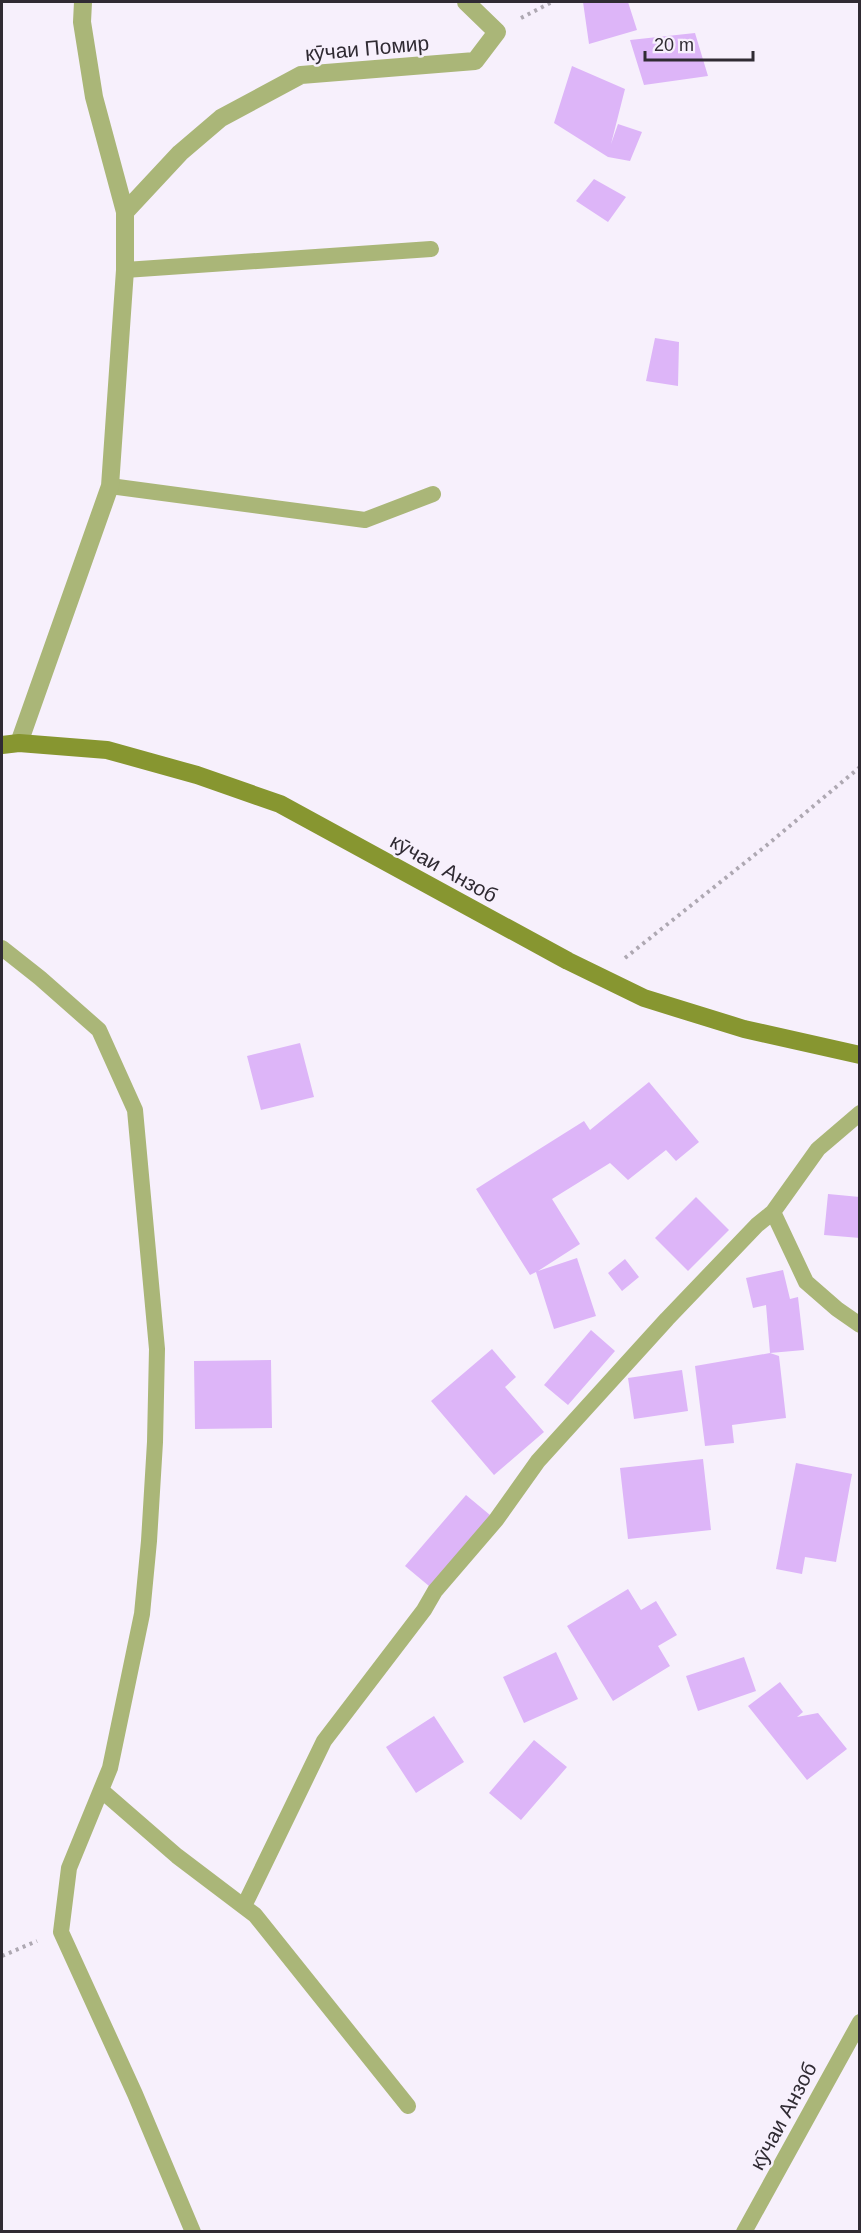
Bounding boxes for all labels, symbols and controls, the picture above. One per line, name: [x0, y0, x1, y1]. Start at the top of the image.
scale bar: [645, 24, 753, 62]
street label: кӯчаи Помир: [304, 31, 430, 65]
text: 20 m: [654, 35, 694, 55]
street label: кӯчаи Анзоб: [387, 829, 501, 907]
street label: кӯчаи Анзоб: [745, 2058, 821, 2174]

